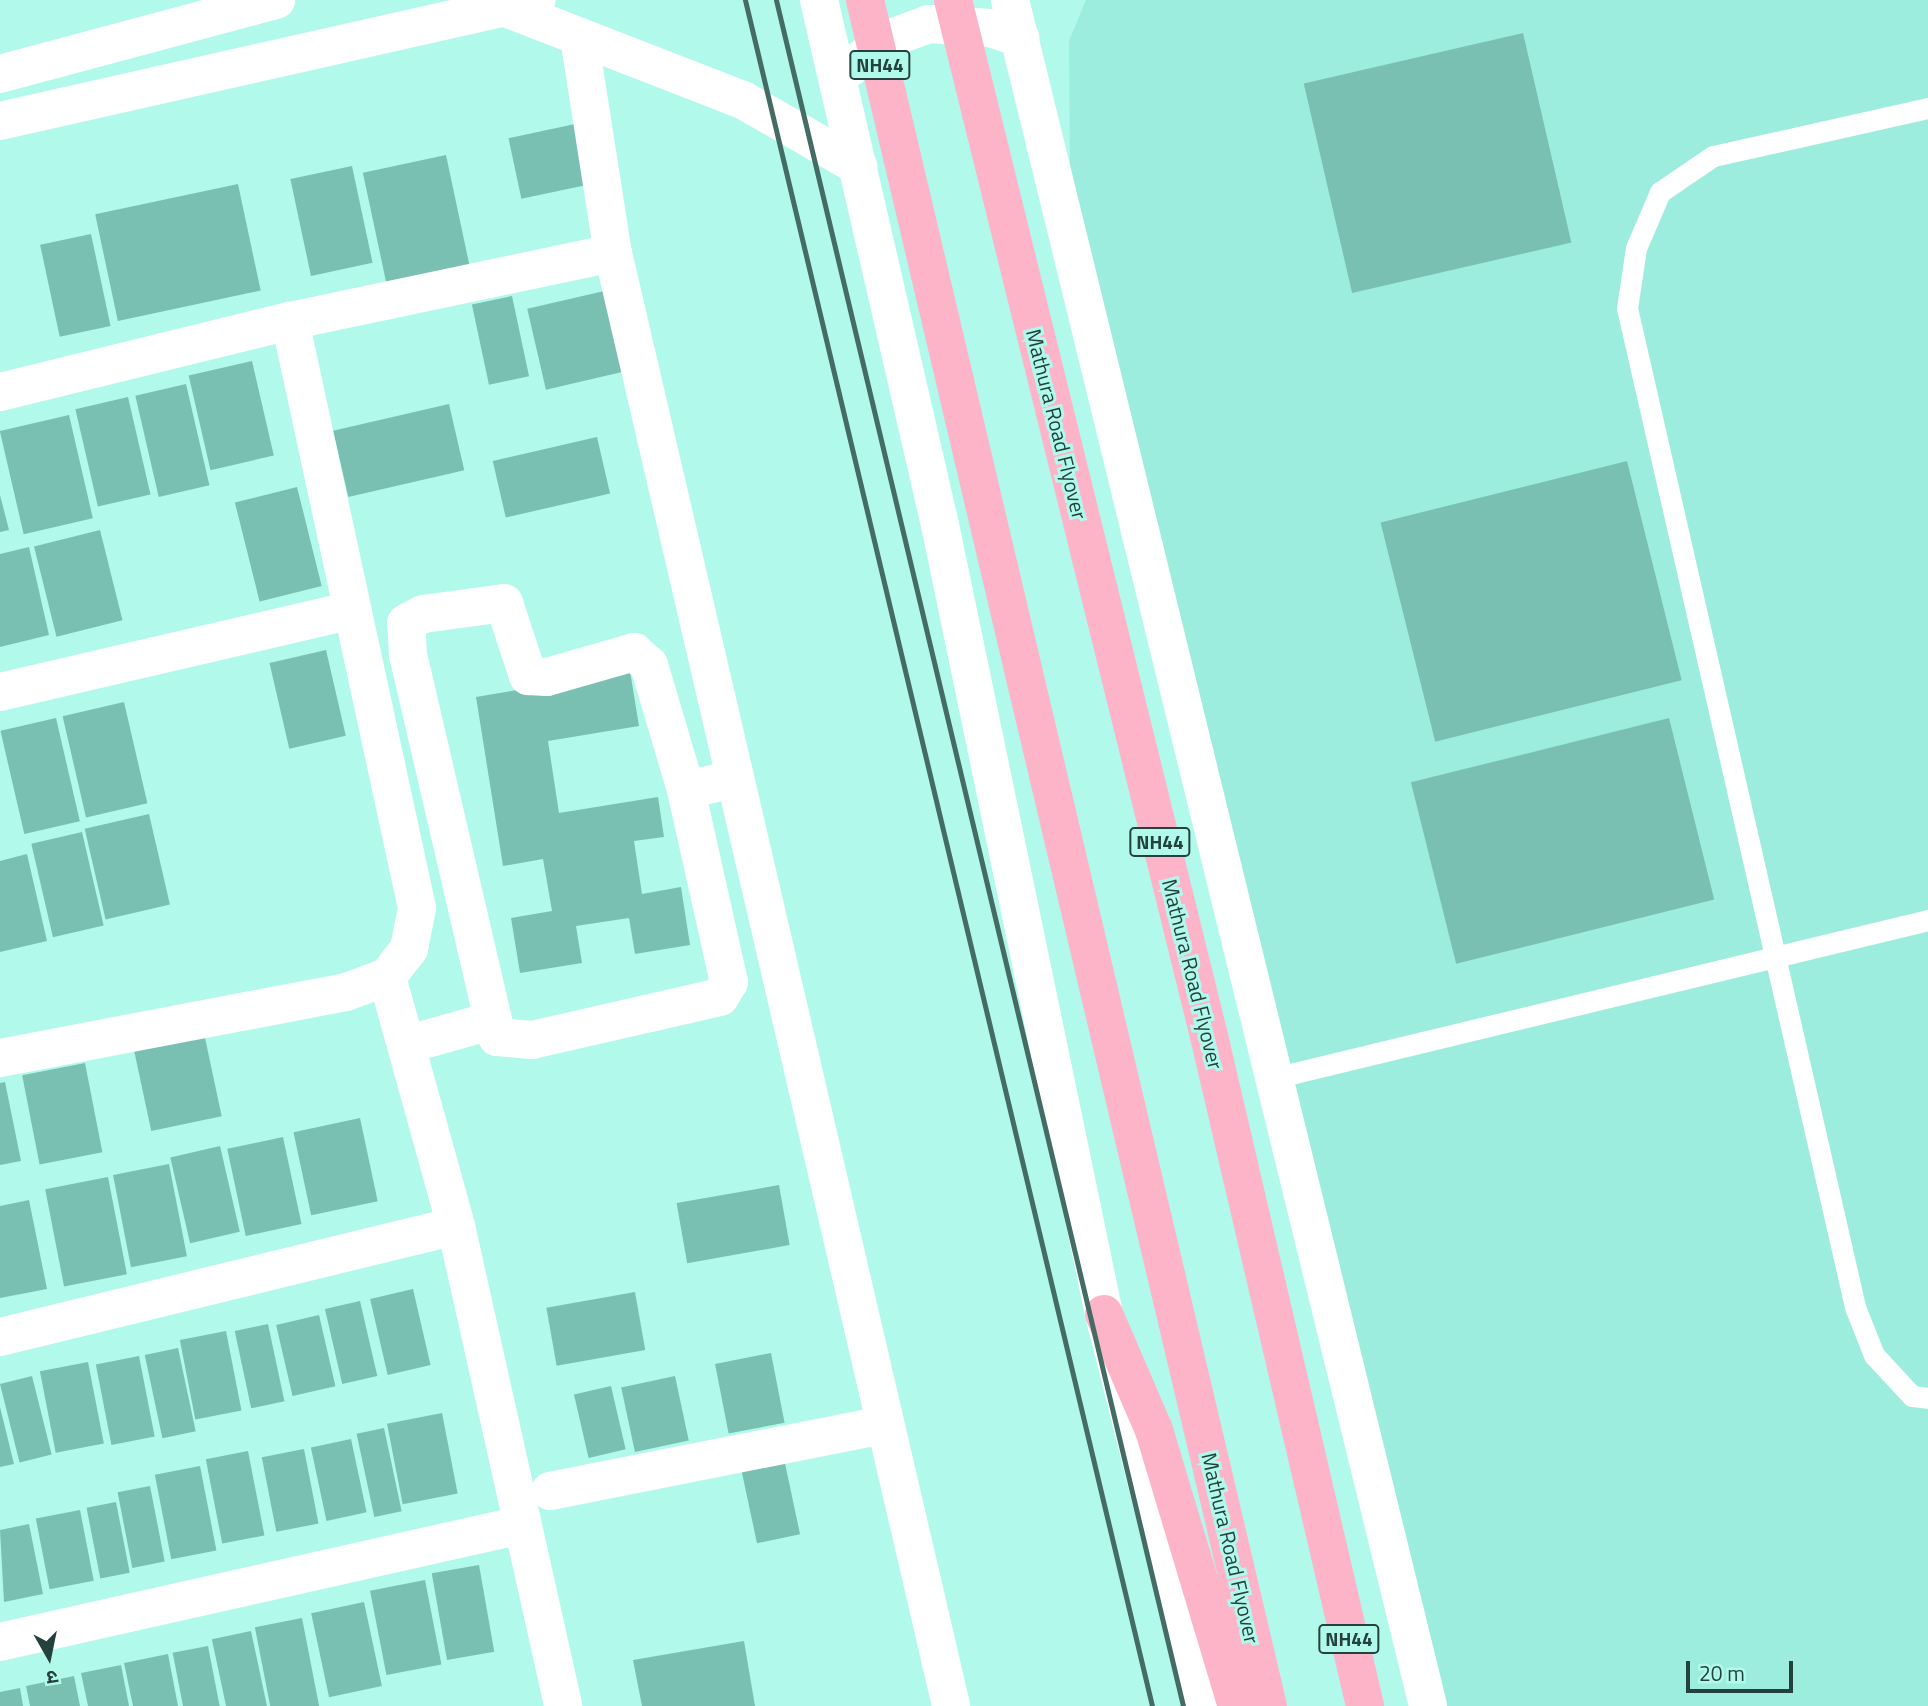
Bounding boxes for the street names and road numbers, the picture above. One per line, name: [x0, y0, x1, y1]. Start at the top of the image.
road number: NH44: [848, 50, 912, 80]
street label: Mathura Road Flyover: [1021, 326, 1093, 522]
road number: NH44: [1128, 827, 1192, 858]
street label: Mathura Road Flyover: [1157, 876, 1229, 1072]
street label: Mathura Road Flyover: [1197, 1450, 1265, 1646]
road number: NH44: [1318, 1624, 1380, 1654]

